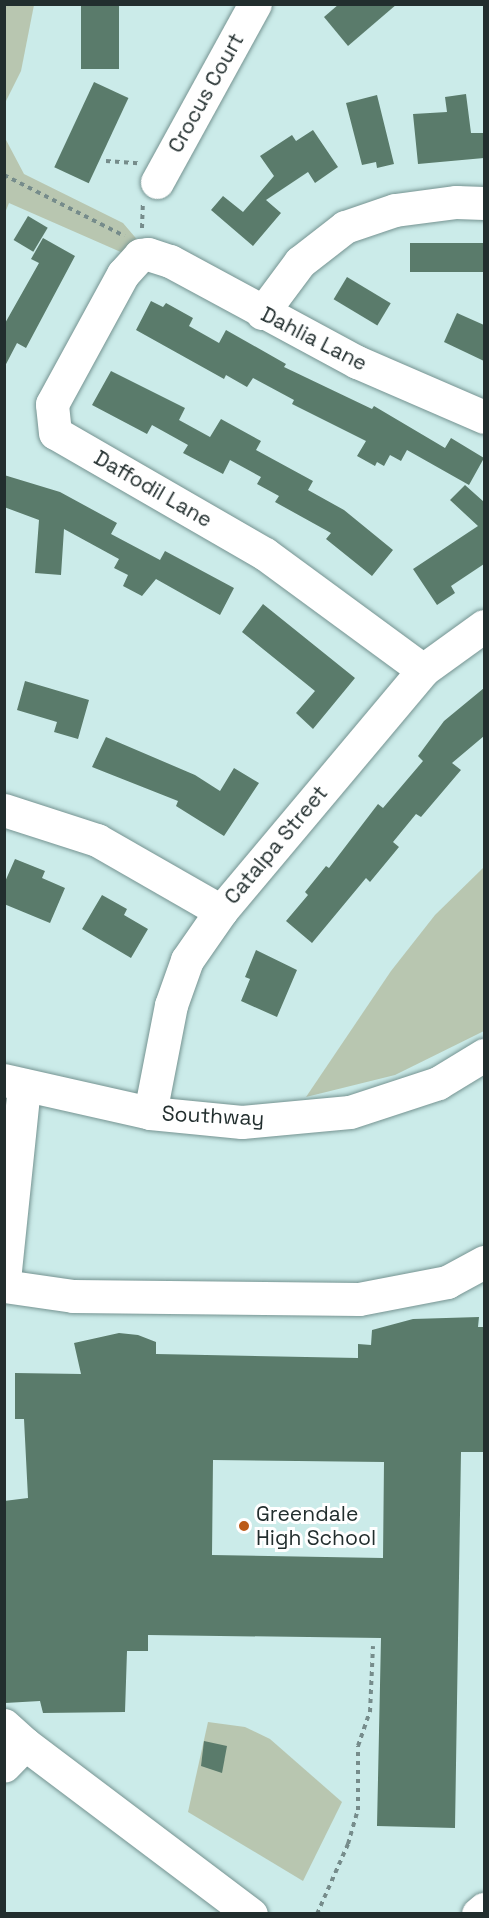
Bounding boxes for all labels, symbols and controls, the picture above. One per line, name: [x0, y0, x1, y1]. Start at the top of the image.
street label: Crocus Court: [163, 29, 249, 157]
street label: Dahlia Lane: [257, 302, 371, 376]
street label: Daffodil Lane: [90, 445, 216, 533]
street label: Catalpa Street: [219, 781, 333, 909]
street label: Southway: [161, 1101, 265, 1131]
place label: Greendale High School: [256, 1501, 376, 1551]
marker: Greendale High School: [237, 1519, 251, 1533]

